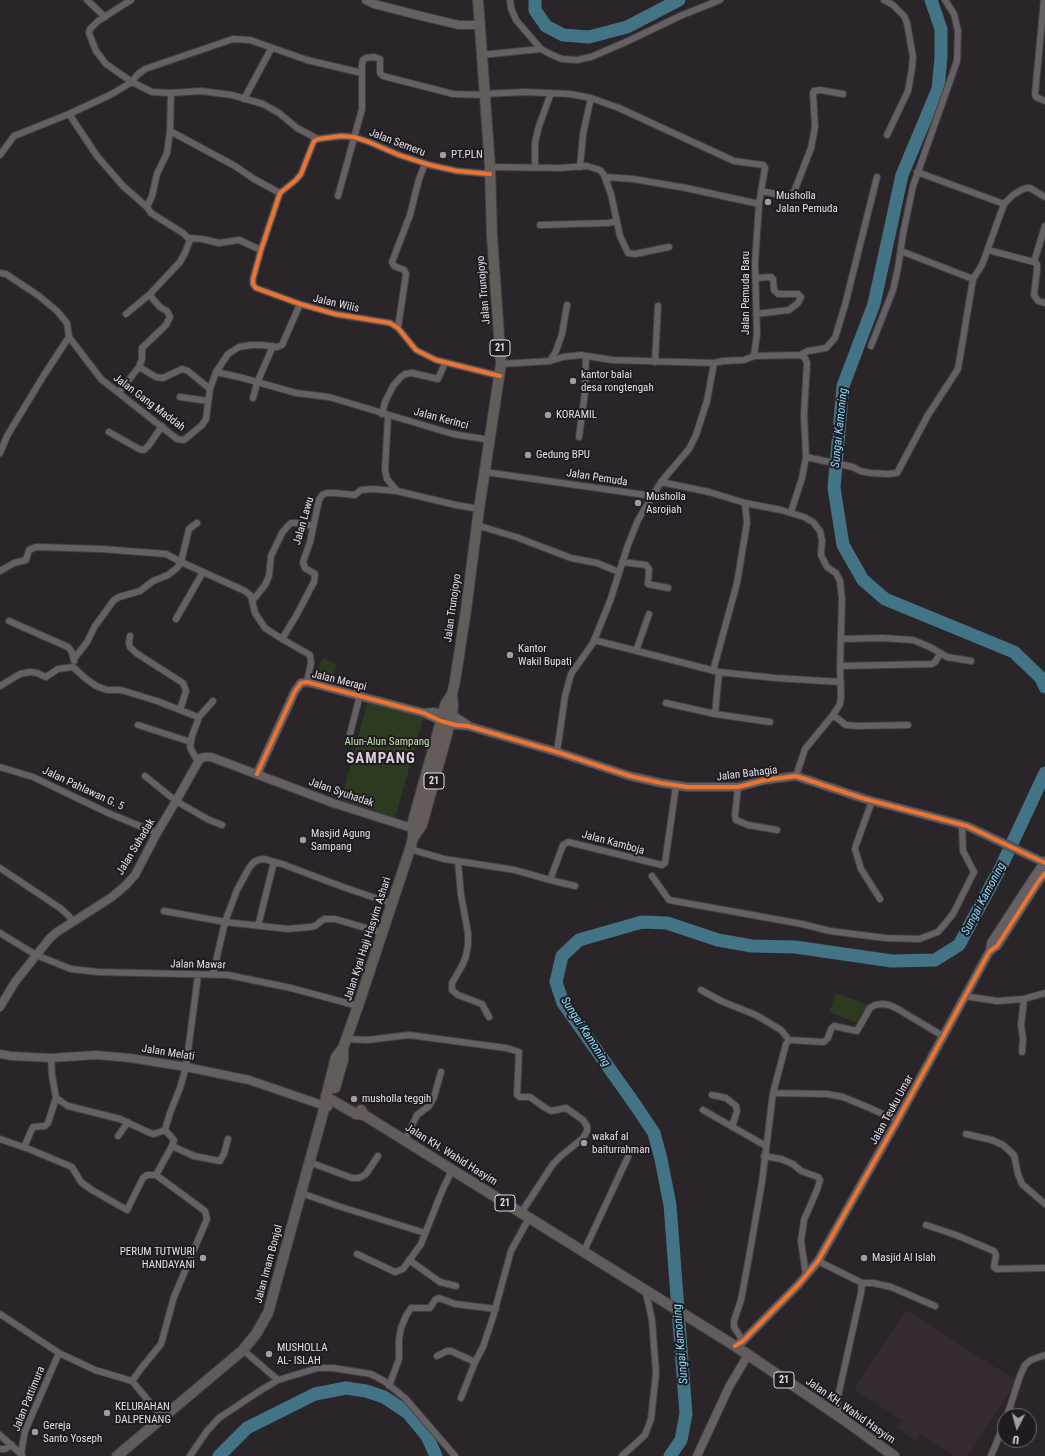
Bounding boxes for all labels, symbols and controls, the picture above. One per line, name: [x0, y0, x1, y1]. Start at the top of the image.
street label: Jalan Semeru: [367, 126, 427, 160]
place label: PT.PLN: [451, 148, 483, 162]
marker: PT.PLN: [438, 150, 448, 160]
place label: Musholla Jalan Pemuda: [776, 189, 838, 215]
marker: Musholla Jalan Pemuda: [763, 197, 773, 207]
street label: Jalan Pemuda Baru: [739, 251, 753, 335]
street label: Jalan Trunojoyo: [474, 255, 494, 325]
street label: Jalan Wilis: [312, 292, 360, 316]
road number: 21: [490, 340, 510, 356]
place label: kantor balai desa rongtengah: [581, 368, 654, 394]
street label: Jalan Gang Maddah: [111, 372, 187, 434]
marker: kantor balai desa rongtengah: [568, 376, 578, 386]
water label: Sungai Kamoning: [829, 387, 851, 469]
street label: Jalan Kerinci: [412, 405, 470, 433]
place label: KORAMIL: [556, 408, 597, 422]
marker: KORAMIL: [543, 410, 553, 420]
place label: Gedung BPU: [536, 448, 590, 462]
marker: Gedung BPU: [523, 450, 533, 460]
street label: Jalan Pemuda: [565, 467, 629, 489]
place label: Musholla Asrojiah: [646, 490, 686, 516]
street label: Jalan Lawu: [291, 496, 317, 546]
marker: Musholla Asrojiah: [633, 498, 643, 508]
street label: Jalan Trunojoyo: [442, 573, 464, 643]
place label: Kantor Wakil Bupati: [518, 642, 572, 668]
marker: Kantor Wakil Bupati: [505, 650, 515, 660]
street label: Jalan Merapi: [310, 668, 368, 694]
park label: Alun-Alun Sampang: [345, 735, 429, 749]
district label: SAMPANG: [346, 750, 416, 768]
street label: Jalan Pahlawan G. 5: [40, 764, 126, 814]
street label: Jalan Bahagia: [716, 764, 778, 784]
road number: 21: [424, 773, 444, 789]
street label: Jalan Syuhadak: [307, 776, 375, 810]
street label: Jalan Suhadak: [114, 816, 158, 878]
place label: Masjid Agung Sampang: [311, 827, 370, 853]
street label: Jalan Kamboja: [580, 828, 646, 858]
marker: Masjid Agung Sampang: [298, 835, 308, 845]
water label: Sungai Kamoning: [959, 860, 1009, 938]
street label: Jalan Kyai Haji Hasyim Ashari: [342, 875, 394, 1003]
street label: Jalan Mawar: [170, 958, 226, 972]
water label: Sungai Kamoning: [557, 994, 613, 1070]
street label: Jalan Melati: [141, 1042, 195, 1064]
street label: Jalan Teuku Umar: [867, 1073, 917, 1147]
place label: musholla teggih: [362, 1092, 431, 1106]
marker: musholla teggih: [349, 1094, 359, 1104]
street label: Jalan KH. Wahid Hasyim: [402, 1121, 500, 1189]
place label: wakaf al baiturrahman: [592, 1130, 650, 1156]
marker: wakaf al baiturrahman: [579, 1138, 589, 1148]
road number: 21: [495, 1195, 515, 1211]
street label: Jalan Imam Bonjol: [252, 1223, 286, 1305]
place label: PERUM TUTWURI HANDAYANI: [120, 1245, 195, 1271]
place label: Masjid Al Islah: [872, 1251, 936, 1265]
marker: PERUM TUTWURI HANDAYANI: [198, 1253, 208, 1263]
marker: Masjid Al Islah: [859, 1253, 869, 1263]
water label: Sungai Kamoning: [670, 1303, 692, 1385]
place label: MUSHOLLA AL- ISLAH: [277, 1341, 328, 1367]
marker: MUSHOLLA AL- ISLAH: [264, 1349, 274, 1359]
street label: Jalan Pattimura: [10, 1365, 48, 1433]
road number: 21: [774, 1372, 794, 1388]
street label: Jalan KH. Wahid Hasyim: [803, 1375, 897, 1447]
place label: KELURAHAN DALPENANG: [115, 1400, 171, 1426]
marker: KELURAHAN DALPENANG: [102, 1408, 112, 1418]
north arrow: [997, 1408, 1037, 1448]
place label: Gereja Santo Yoseph: [43, 1419, 102, 1445]
marker: Gereja Santo Yoseph: [30, 1427, 40, 1437]
text: U: [1012, 1433, 1020, 1446]

